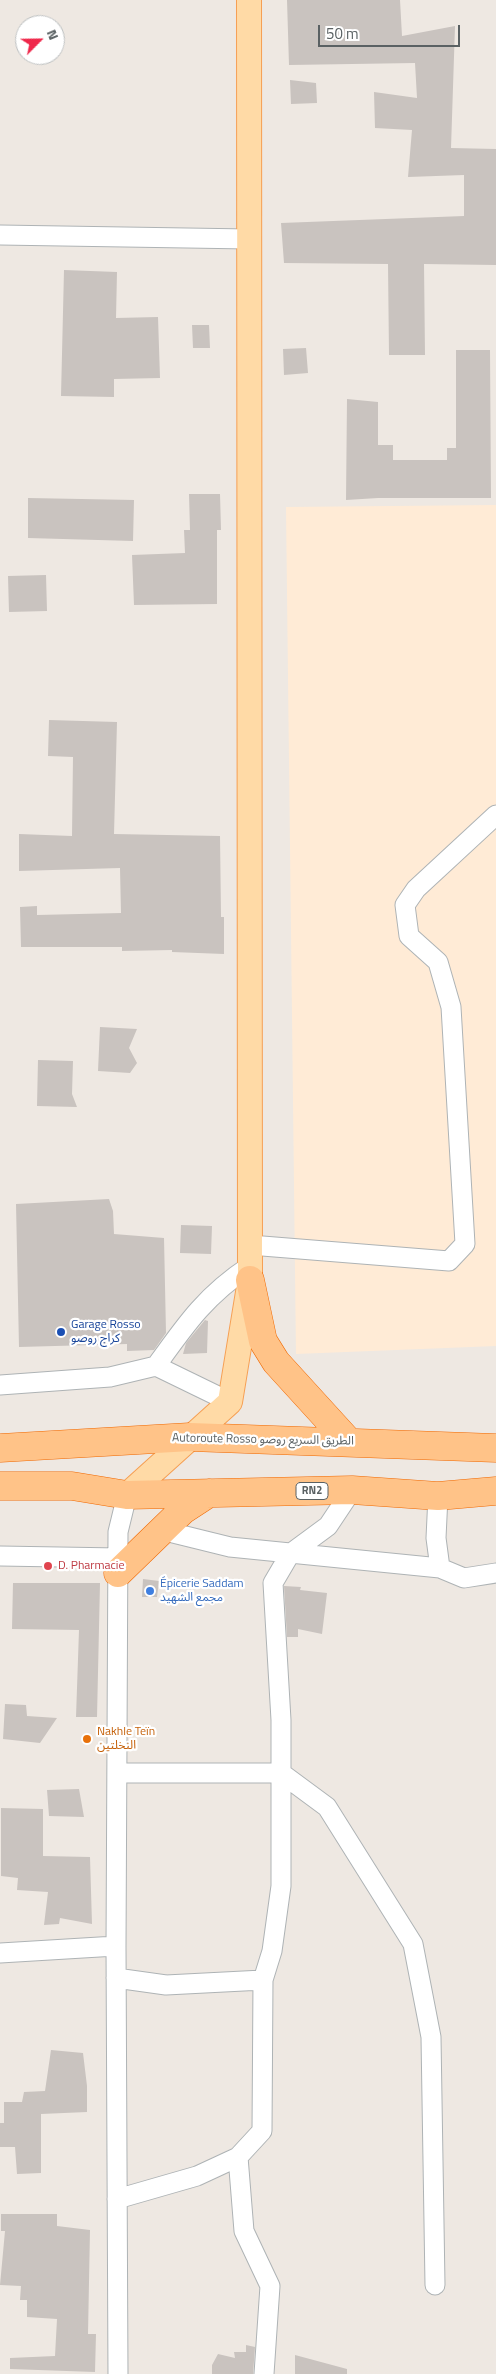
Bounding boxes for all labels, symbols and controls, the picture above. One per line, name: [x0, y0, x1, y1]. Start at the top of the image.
north arrow: [15, 15, 65, 65]
scale bar: [321, 15, 464, 47]
text: 50 m: [326, 22, 359, 45]
text: N: [42, 26, 65, 43]
place label: Garage Rosso كراج روصو: [71, 1318, 141, 1346]
marker: Garage Rosso كراج روصو: [55, 1326, 67, 1338]
street label: Autoroute Rosso الطريق السريع روصو: [172, 1431, 354, 1449]
road number: RN2: [296, 1482, 328, 1500]
place label: D. Pharmacie: [58, 1559, 124, 1573]
marker: D. Pharmacie: [42, 1560, 54, 1572]
place label: Épicerie Saddam مجمع الشهيد: [160, 1577, 244, 1605]
marker: Épicerie Saddam مجمع الشهيد: [144, 1585, 156, 1597]
place label: Nakhle Teïn النخلتين: [97, 1725, 155, 1753]
marker: Nakhle Teïn النخلتين: [81, 1733, 93, 1745]

